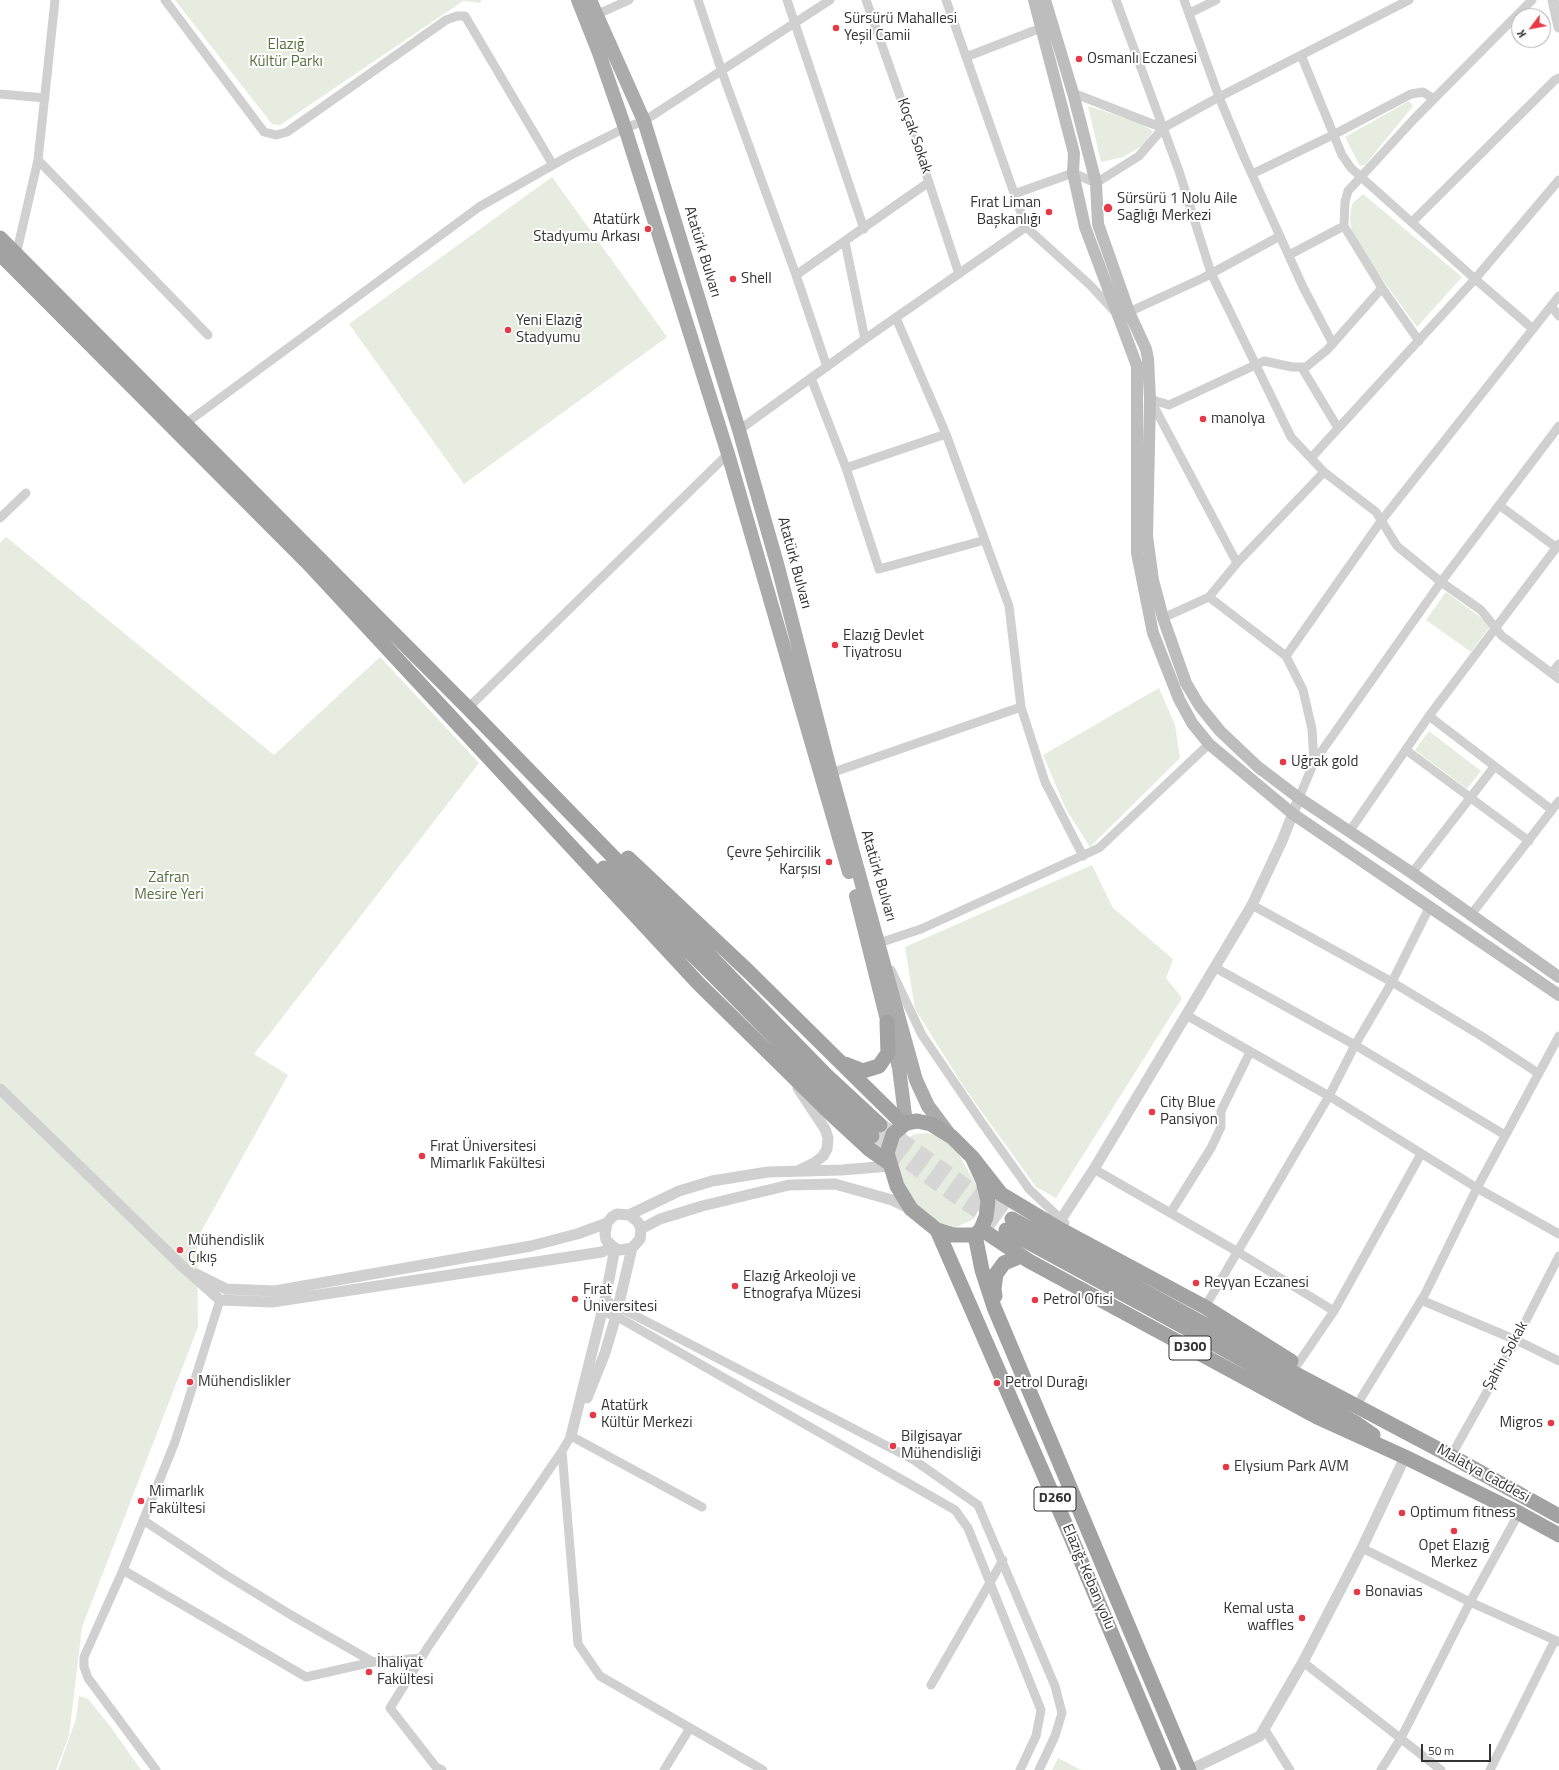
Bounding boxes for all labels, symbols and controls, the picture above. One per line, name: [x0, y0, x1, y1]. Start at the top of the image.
north arrow: [1511, 8, 1551, 48]
place label: Sürsürü Mahallesi Yeşil Camii: [844, 10, 957, 45]
marker: Sürsürü Mahallesi Yeşil Camii: [831, 23, 841, 33]
text: K: [1513, 27, 1530, 41]
park label: Elazığ Kültür Parkı: [249, 36, 323, 71]
place label: Osmanlı Eczanesi: [1087, 50, 1197, 68]
marker: Osmanlı Eczanesi: [1074, 54, 1084, 64]
street label: Koçak Sokak: [893, 96, 935, 176]
place label: Sürsürü 1 Nolu Aile Sağlığı Merkezi: [1117, 190, 1237, 225]
place label: Fırat Liman Başkanlığı: [970, 194, 1041, 229]
marker: Sürsürü 1 Nolu Aile Sağlığı Merkezi: [1102, 202, 1114, 214]
street label: Atatürk Bulvarı: [680, 204, 724, 300]
marker: Fırat Liman Başkanlığı: [1044, 207, 1054, 217]
place label: Atatürk Stadyumu Arkası: [533, 211, 640, 246]
marker: Atatürk Stadyumu Arkası: [643, 224, 653, 234]
place label: Shell: [741, 270, 772, 288]
marker: Shell: [728, 274, 738, 284]
place label: Yeni Elazığ Stadyumu: [516, 312, 582, 347]
marker: Yeni Elazığ Stadyumu: [503, 325, 513, 335]
place label: manolya: [1211, 410, 1265, 428]
marker: manolya: [1198, 414, 1208, 424]
street label: Atatürk Bulvarı: [773, 515, 815, 611]
place label: Elazığ Devlet Tiyatrosu: [843, 627, 924, 662]
marker: Elazığ Devlet Tiyatrosu: [830, 640, 840, 650]
place label: Uğrak gold: [1291, 753, 1358, 771]
marker: Uğrak gold: [1278, 757, 1288, 767]
street label: Atatürk Bulvarı: [856, 828, 900, 924]
place label: Çevre Şehircilik Karşısı: [727, 844, 821, 879]
marker: Çevre Şehircilik Karşısı: [824, 857, 834, 867]
park label: Zafran Mesire Yeri: [134, 869, 204, 904]
place label: City Blue Pansiyon: [1160, 1094, 1218, 1129]
marker: City Blue Pansiyon: [1147, 1107, 1157, 1117]
place label: Fırat Üniversitesi Mimarlık Fakültesi: [430, 1138, 545, 1173]
marker: Fırat Üniversitesi Mimarlık Fakültesi: [417, 1151, 427, 1161]
place label: Mühendislik Çıkış: [188, 1232, 264, 1267]
marker: Mühendislik Çıkış: [175, 1245, 185, 1255]
place label: Elazığ Arkeoloji ve Etnografya Müzesi: [743, 1268, 861, 1303]
place label: Reyyan Eczanesi: [1204, 1274, 1309, 1292]
marker: Reyyan Eczanesi: [1191, 1278, 1201, 1288]
place label: Fırat Üniversitesi: [583, 1281, 657, 1316]
marker: Elazığ Arkeoloji ve Etnografya Müzesi: [730, 1281, 740, 1291]
place label: Petrol Ofisi: [1043, 1291, 1113, 1309]
marker: Fırat Üniversitesi: [570, 1294, 580, 1304]
marker: Petrol Ofisi: [1030, 1295, 1040, 1305]
street label: Şahin Sokak: [1480, 1318, 1532, 1394]
road number: D300: [1169, 1336, 1211, 1360]
place label: Mühendislikler: [198, 1373, 291, 1391]
place label: Petrol Durağı: [1005, 1374, 1088, 1392]
marker: Mühendislikler: [185, 1377, 195, 1387]
marker: Petrol Durağı: [992, 1378, 1002, 1388]
place label: Atatürk Kültür Merkezi: [601, 1397, 692, 1432]
marker: Atatürk Kültür Merkezi: [588, 1410, 598, 1420]
place label: Migros: [1499, 1414, 1543, 1432]
marker: Migros: [1546, 1418, 1556, 1428]
place label: Bilgisayar Mühendisliği: [901, 1428, 981, 1463]
marker: Bilgisayar Mühendisliği: [888, 1441, 898, 1451]
street label: Malatya Caddesi: [1433, 1441, 1533, 1507]
place label: Elysium Park AVM: [1234, 1458, 1349, 1476]
marker: Elysium Park AVM: [1221, 1462, 1231, 1472]
place label: Mimarlık Fakültesi: [149, 1483, 206, 1518]
road number: D260: [1034, 1487, 1076, 1511]
marker: Mimarlık Fakültesi: [136, 1496, 146, 1506]
place label: Optimum fitness: [1410, 1504, 1516, 1522]
marker: Optimum fitness: [1397, 1508, 1407, 1518]
street label: Elazığ-Keban yolu: [1058, 1522, 1118, 1632]
marker: Opet Elazığ Merkez: [1449, 1526, 1459, 1536]
place label: Opet Elazığ Merkez: [1419, 1537, 1489, 1572]
place label: Bonavias: [1365, 1583, 1423, 1601]
marker: Bonavias: [1352, 1587, 1362, 1597]
place label: Kemal usta waffles: [1224, 1600, 1294, 1635]
marker: Kemal usta waffles: [1297, 1613, 1307, 1623]
place label: İhaliyat Fakültesi: [377, 1654, 434, 1689]
marker: İhaliyat Fakültesi: [364, 1667, 374, 1677]
scale bar: [1423, 1736, 1493, 1762]
text: 50 m: [1428, 1741, 1454, 1760]

